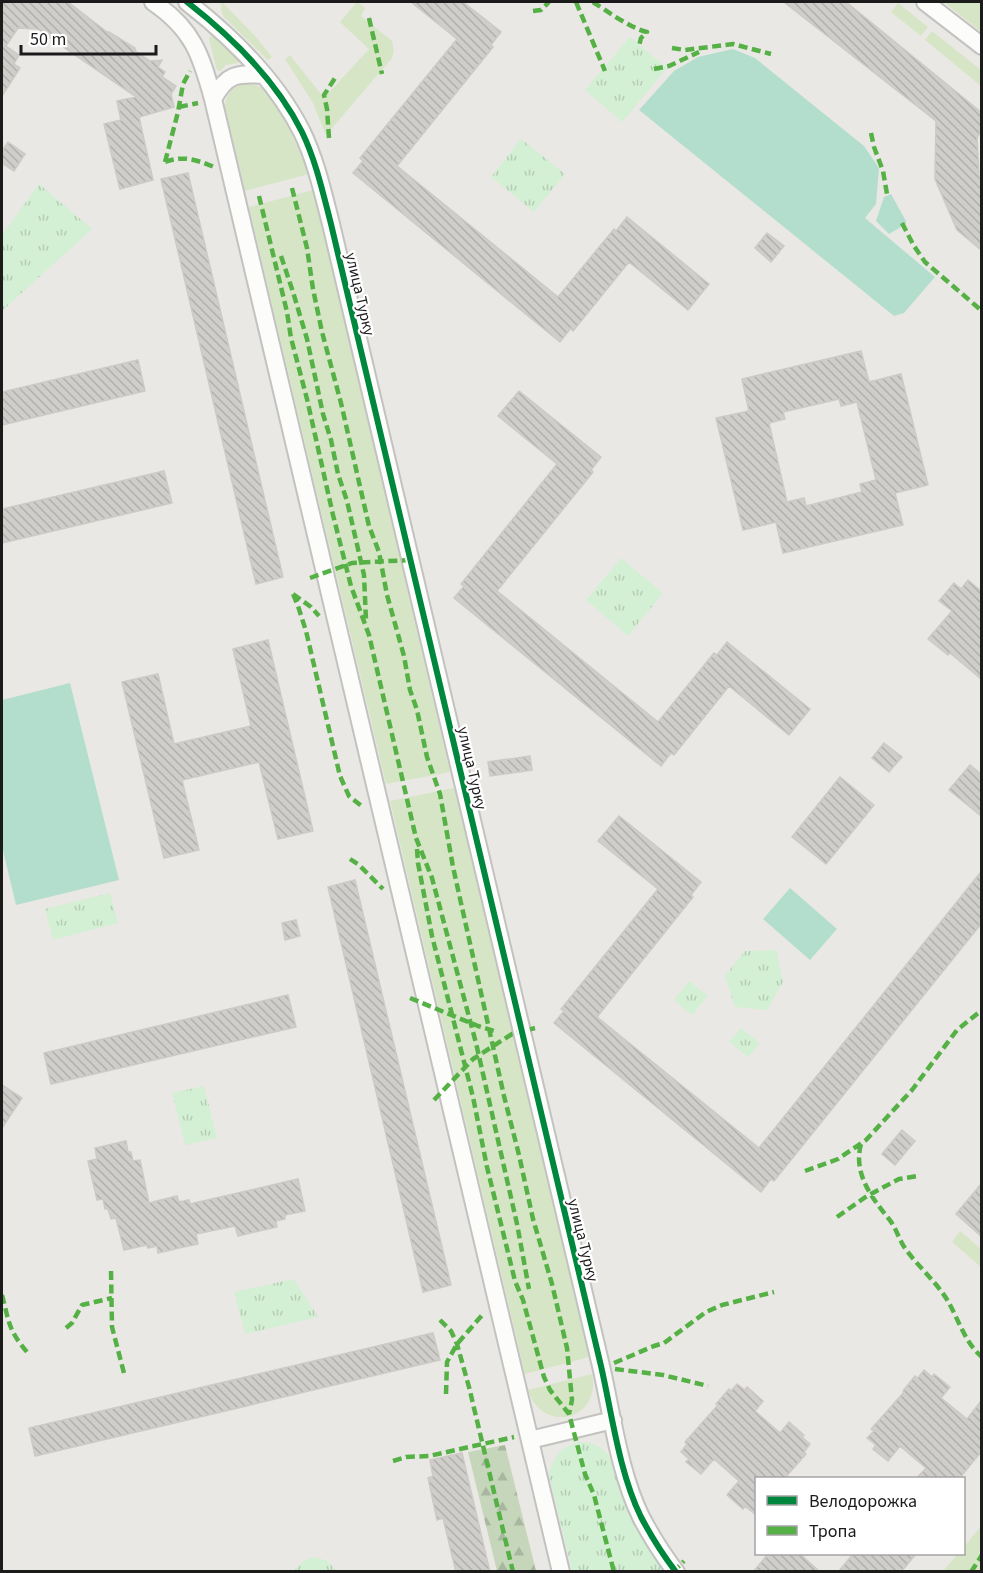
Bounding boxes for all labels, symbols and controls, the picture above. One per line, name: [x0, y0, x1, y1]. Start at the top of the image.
scale bar: [21, 18, 156, 56]
text: 50 m: [30, 27, 66, 52]
street label: улица Турку: [340, 250, 380, 338]
street label: улица Турку: [452, 724, 492, 812]
street label: улица Турку: [562, 1196, 604, 1285]
legend: [755, 1477, 965, 1555]
text: Велодорожка: [809, 1489, 917, 1514]
text: Тропа: [809, 1519, 857, 1544]

